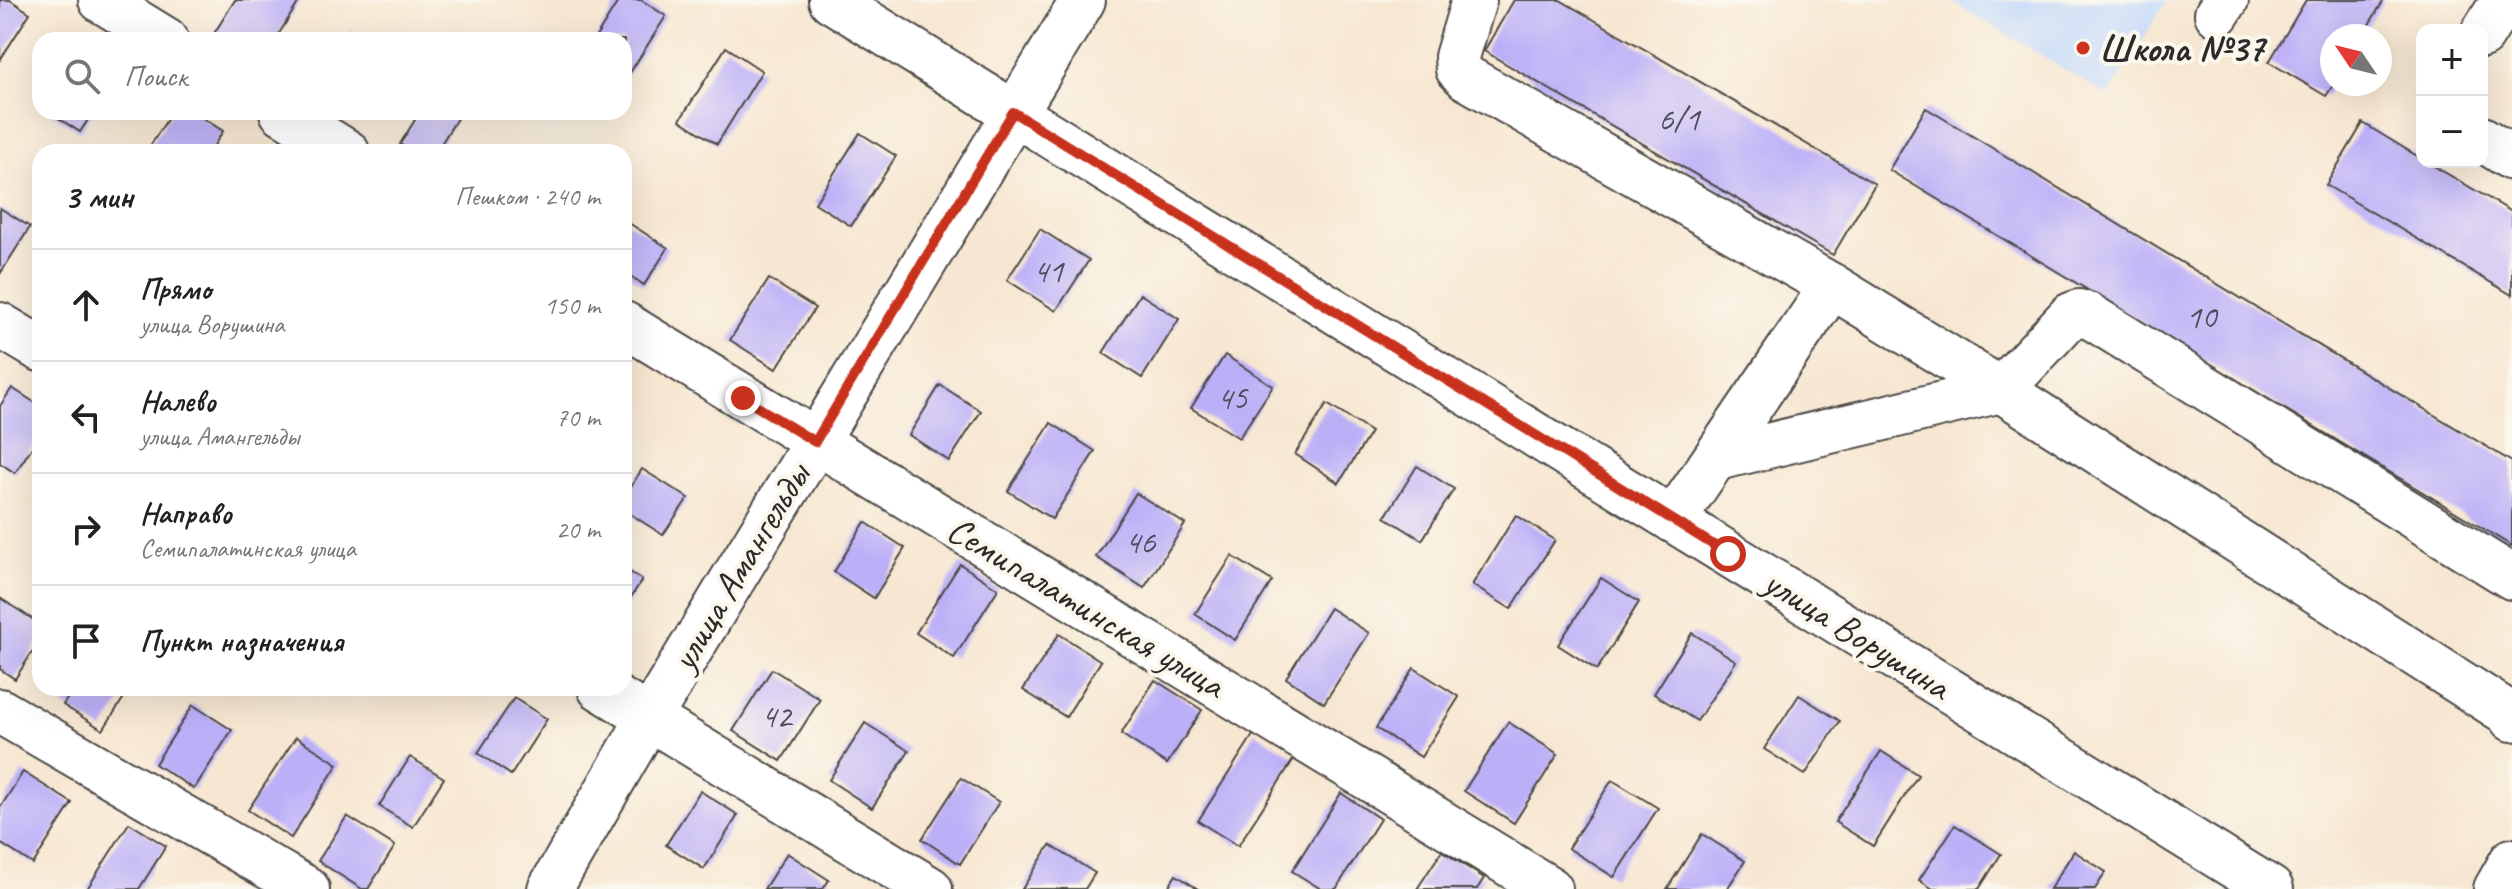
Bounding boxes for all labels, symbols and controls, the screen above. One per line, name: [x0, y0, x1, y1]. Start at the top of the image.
north arrow: [2320, 24, 2392, 96]
map controls: [2416, 24, 2488, 168]
button: +: [2416, 24, 2488, 96]
place label: Школа №37: [2099, 25, 2268, 72]
search box: [32, 32, 632, 120]
marker: Школа №37: [2074, 39, 2092, 57]
icon: search: [60, 54, 104, 98]
text: Поиск: [124, 57, 187, 95]
button: −: [2416, 96, 2488, 168]
house number: 6/1: [1658, 97, 1702, 140]
text: 3 мин: [64, 175, 133, 218]
text: Пешком · 240 m: [455, 180, 600, 213]
house number: 41: [1033, 249, 1065, 292]
text: Прямо: [140, 270, 211, 308]
icon: ahead: [64, 283, 108, 327]
text: 150 m: [544, 289, 600, 322]
house number: 10: [2186, 295, 2219, 338]
text: улица Ворушина: [140, 308, 284, 341]
house number: 45: [1217, 376, 1249, 419]
route end: [725, 380, 761, 416]
text: Налево: [140, 382, 216, 420]
icon: left: [64, 395, 108, 439]
text: 70 m: [556, 401, 600, 434]
text: улица Амангельды: [140, 420, 299, 453]
street label: улица Амангельды: [659, 452, 822, 681]
text: Направо: [140, 494, 232, 532]
street label: Семипалатинская улица: [939, 506, 1235, 710]
icon: right: [64, 507, 108, 551]
text: 20 m: [556, 513, 600, 546]
house number: 46: [1125, 520, 1157, 563]
text: Семипалатинская улица: [140, 532, 356, 565]
route start: [1710, 536, 1746, 572]
street label: улица Ворушина: [1753, 557, 1961, 711]
icon: arrive: [64, 619, 108, 663]
text: Пункт назначения: [140, 622, 343, 660]
house number: 42: [761, 694, 794, 737]

